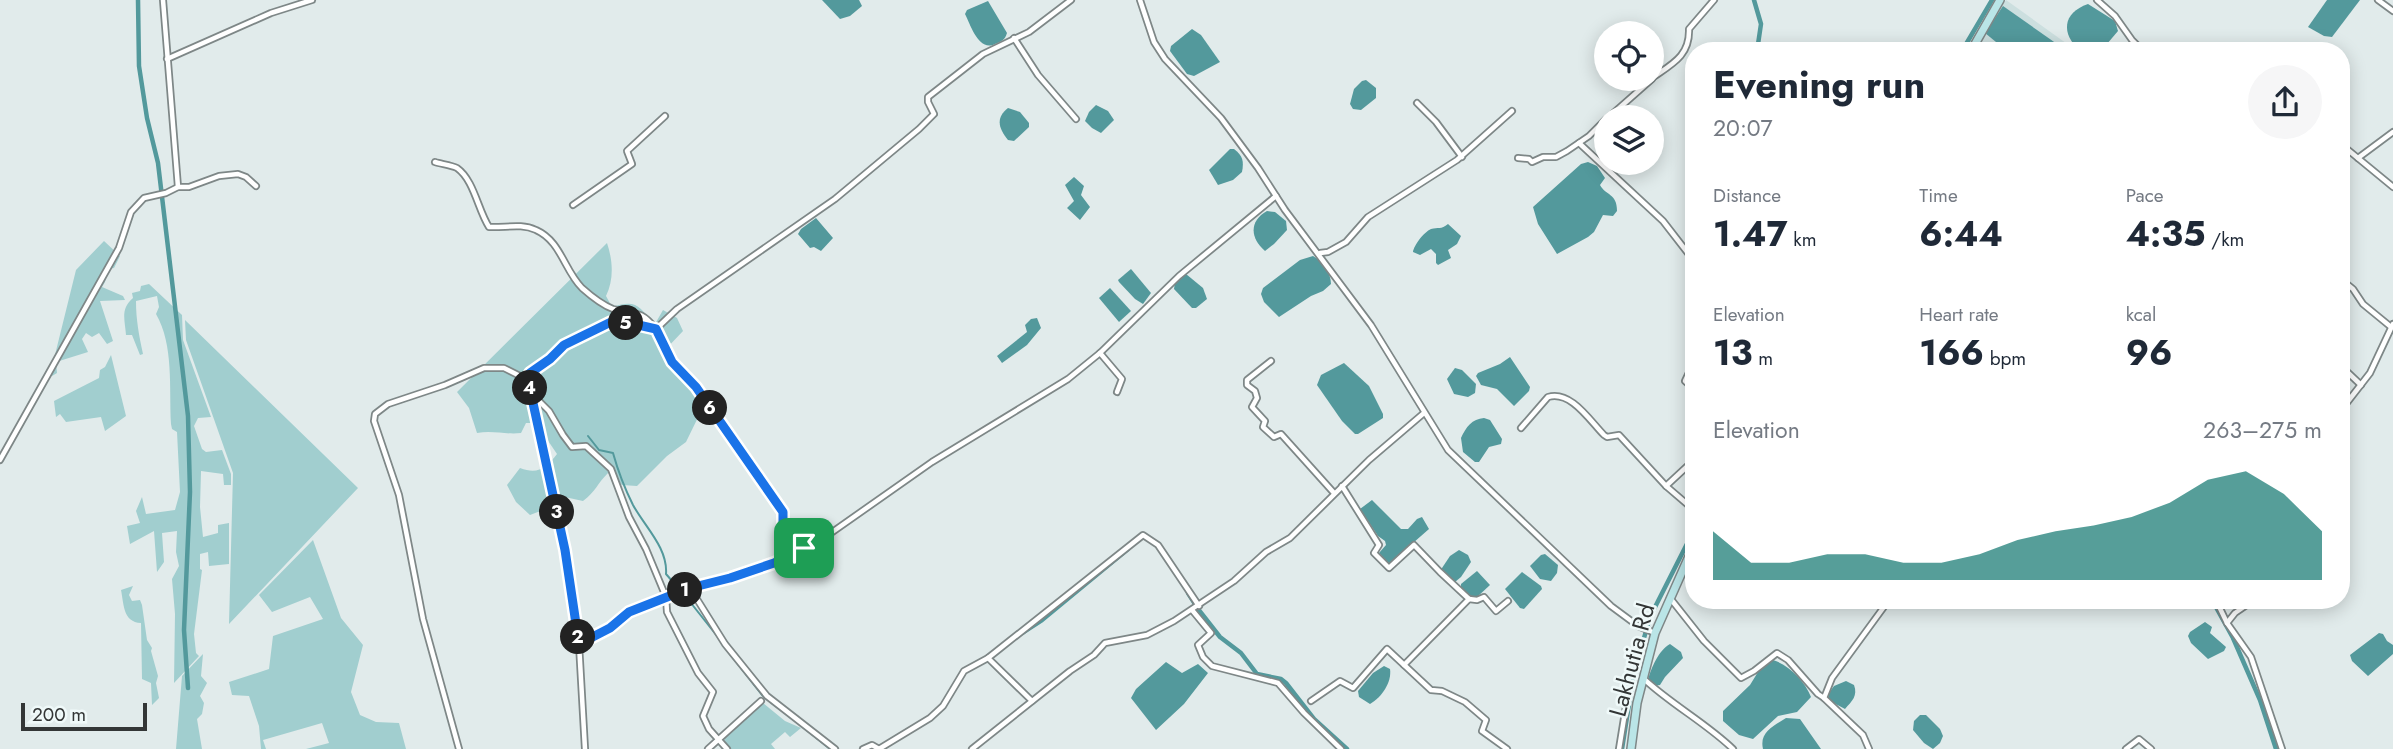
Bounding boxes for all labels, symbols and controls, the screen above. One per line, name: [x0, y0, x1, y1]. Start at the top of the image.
map controls: [1594, 21, 1664, 175]
button: locate: [1594, 21, 1664, 91]
text: Evening run: [1713, 57, 1925, 112]
button: share: [2248, 65, 2322, 139]
button: layers: [1594, 105, 1664, 175]
text: 20:07: [1713, 111, 1773, 145]
text: Distance: [1713, 182, 1781, 209]
text: Time: [1919, 182, 1958, 209]
text: Pace: [2126, 182, 2164, 209]
text: 1.47: [1713, 209, 1788, 259]
text: 6:44: [1919, 209, 2003, 259]
text: 4:35: [2126, 209, 2206, 259]
text: km: [1788, 226, 1817, 253]
text: /km: [2206, 226, 2244, 253]
text: Elevation: [1713, 301, 1785, 328]
text: Heart rate: [1919, 301, 1999, 328]
text: kcal: [2126, 301, 2156, 328]
pin: 5: [608, 306, 644, 340]
text: 5: [619, 309, 632, 336]
text: 13: [1713, 328, 1753, 378]
text: 166: [1919, 328, 1984, 378]
text: 96: [2126, 328, 2173, 378]
text: m: [1753, 345, 1773, 372]
text: bpm: [1984, 345, 2026, 372]
pin: 4: [512, 370, 548, 406]
text: 4: [523, 374, 536, 401]
pin: 6: [692, 390, 728, 426]
text: 6: [703, 394, 716, 421]
text: Elevation: [1713, 413, 1800, 447]
text: 263–275 m: [2203, 413, 2322, 447]
pin: 3: [540, 494, 574, 530]
text: 3: [551, 498, 562, 525]
pin: [774, 518, 834, 578]
icon: arrive: [785, 529, 823, 567]
pin: 1: [668, 572, 702, 608]
text: 1: [680, 576, 689, 603]
street label: Lakhutia Rd: [1600, 599, 1663, 720]
pin: 2: [560, 620, 596, 654]
text: 2: [571, 623, 584, 650]
scale bar: [21, 700, 147, 732]
text: 200 m: [32, 701, 86, 728]

